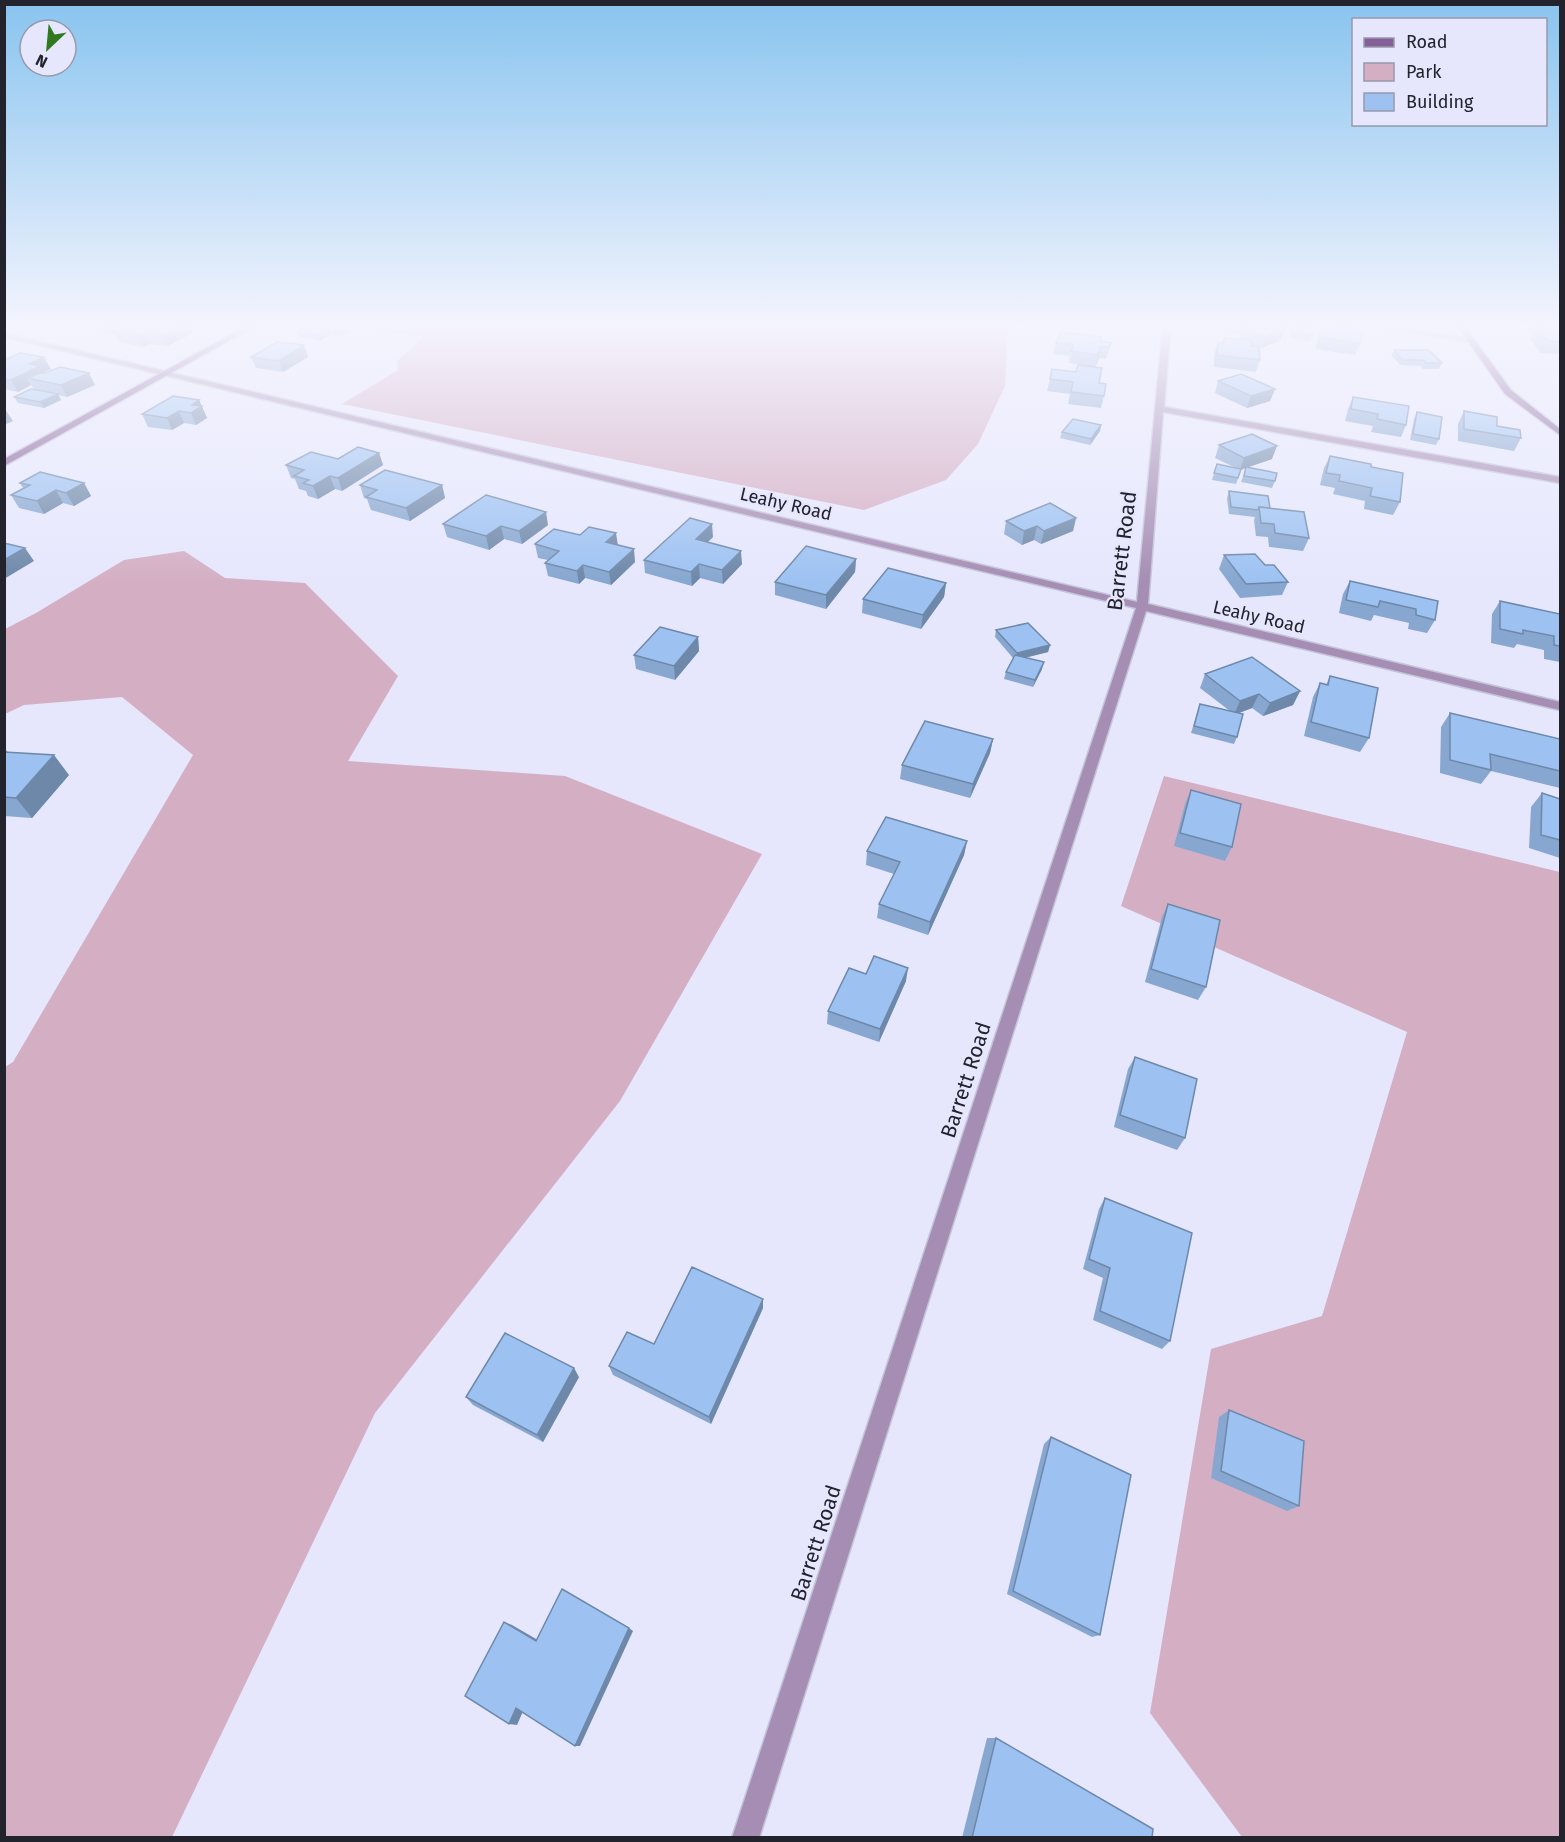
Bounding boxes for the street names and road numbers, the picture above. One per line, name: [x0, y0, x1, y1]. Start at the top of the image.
street label: Leahy Road: [738, 483, 834, 525]
street label: Barrett Road: [1102, 490, 1142, 612]
street label: Leahy Road: [1211, 596, 1307, 638]
street label: Barrett Road: [935, 1019, 997, 1141]
street label: Barrett Road: [785, 1482, 847, 1604]

